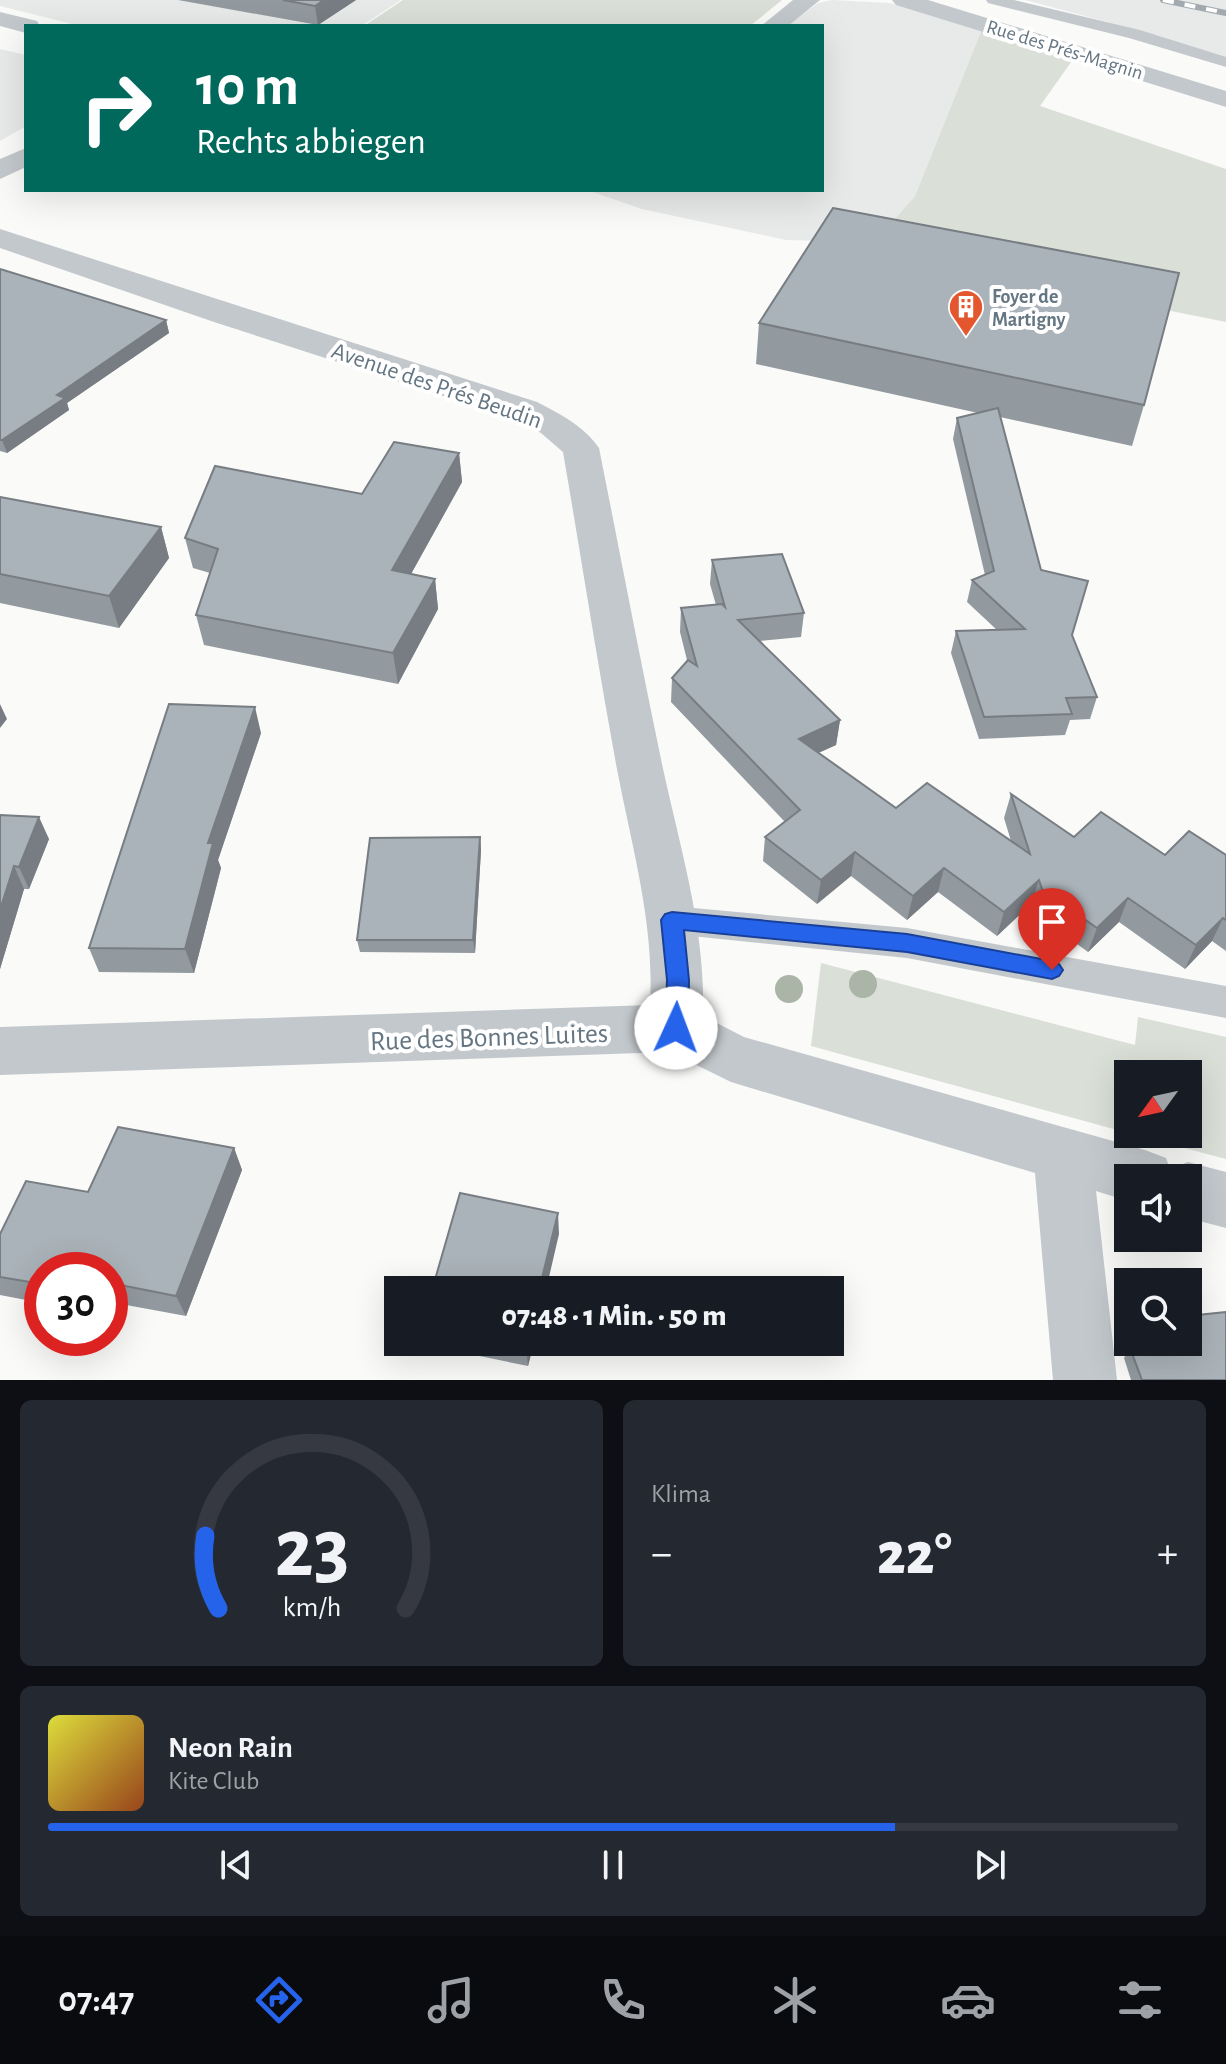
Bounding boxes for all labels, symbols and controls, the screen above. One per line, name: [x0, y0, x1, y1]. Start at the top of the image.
street label: Rue des Prés-Magnin: [984, 17, 1145, 83]
icon: right: [64, 56, 168, 160]
text: 10 m: [196, 59, 299, 115]
text: Rechts abbiegen: [196, 124, 426, 160]
place label: Foyer de Martigny: [992, 287, 1066, 330]
building icon: Foyer de Martigny: [947, 288, 985, 338]
street label: Avenue des Prés Beudin: [328, 339, 545, 433]
pin: [1018, 888, 1086, 970]
icon: arrive: [1030, 900, 1074, 944]
position arrow: [634, 986, 718, 1070]
street label: Rue des Bonnes Luites: [369, 1020, 609, 1056]
north arrow: [1114, 1060, 1202, 1148]
map controls: [1114, 1060, 1202, 1356]
button: sound: [1114, 1164, 1202, 1252]
speed limit sign: 30: [24, 1252, 128, 1356]
button: search: [1114, 1268, 1202, 1356]
text: 07:48 · 1 Min. · 50 m: [502, 1301, 726, 1331]
text: Klima: [651, 1481, 711, 1507]
text: 23: [274, 1508, 349, 1592]
text: 22°: [877, 1525, 952, 1585]
text: −: [651, 1532, 672, 1576]
text: +: [1157, 1532, 1178, 1576]
text: km/h: [282, 1593, 341, 1622]
text: Neon Rain: [168, 1733, 293, 1763]
text: Kite Club: [168, 1768, 259, 1794]
icon: previous: [214, 1843, 258, 1887]
icon: pause: [591, 1843, 635, 1887]
icon: next: [968, 1843, 1012, 1887]
icon: directions: [251, 1972, 307, 2028]
icon: music: [423, 1972, 479, 2028]
icon: phone: [595, 1972, 651, 2028]
icon: climate: [767, 1972, 823, 2028]
icon: car: [940, 1972, 996, 2028]
icon: filters: [1112, 1972, 1168, 2028]
text: 07:47: [58, 1982, 134, 2018]

